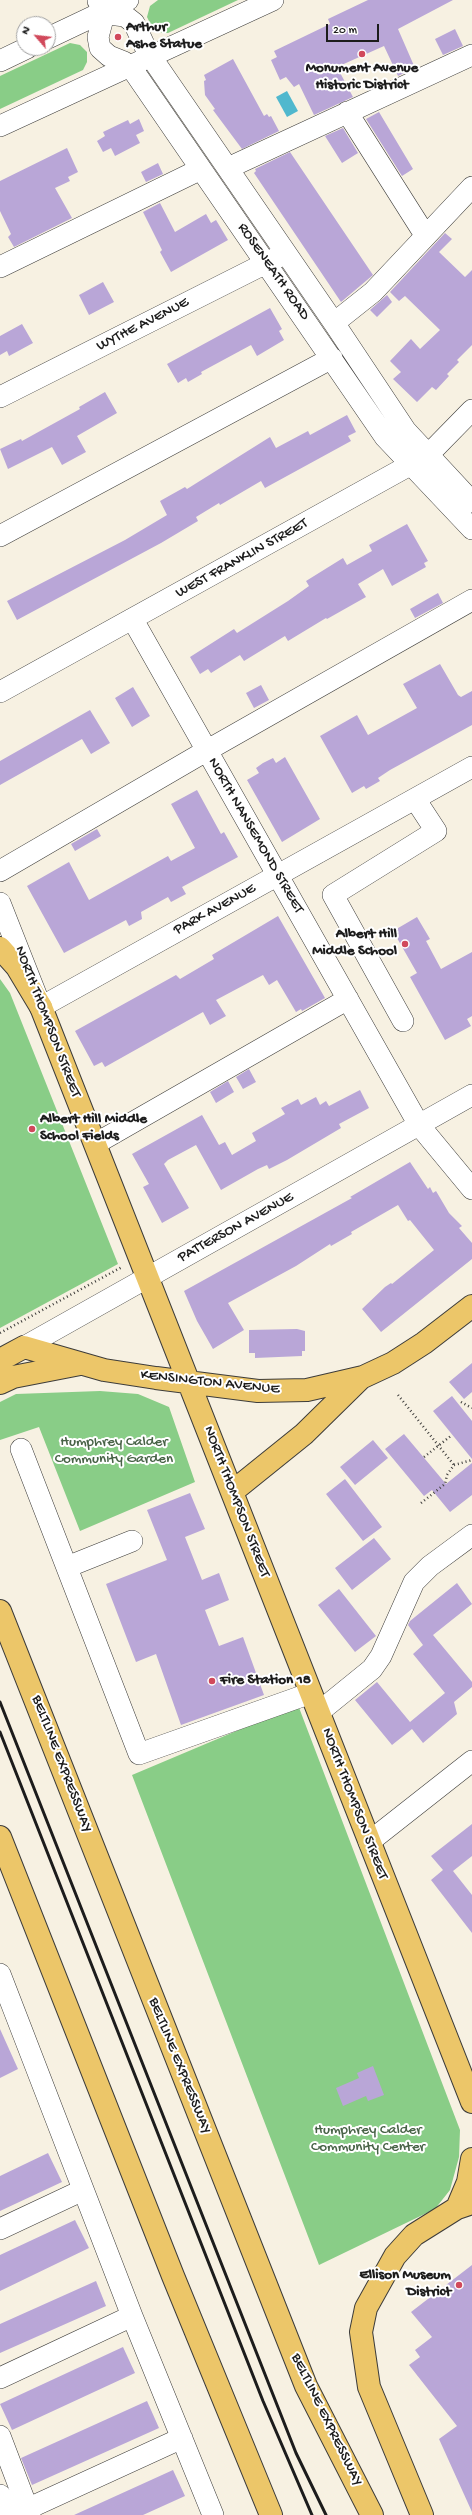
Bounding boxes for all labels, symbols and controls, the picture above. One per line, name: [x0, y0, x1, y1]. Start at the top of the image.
north arrow: [16, 16, 56, 56]
scale bar: [328, 16, 381, 42]
place label: Arthur Ashe Statue: [126, 19, 202, 54]
text: 20 m: [333, 24, 357, 38]
text: N: [19, 25, 33, 37]
marker: Arthur Ashe Statue: [113, 32, 123, 42]
marker: Monument Avenue Historic District: [357, 49, 367, 59]
place label: Monument Avenue Historic District: [306, 60, 418, 95]
street label: ROSENEATH ROAD: [233, 220, 313, 324]
street label: WYTHE AVENUE: [94, 294, 192, 356]
street label: WEST FRANKLIN STREET: [173, 515, 311, 603]
street label: NORTH NANSEMOND STREET: [203, 755, 307, 917]
street label: PARK AVENUE: [171, 880, 259, 940]
place label: Albert Hill Middle School: [312, 926, 397, 961]
marker: Albert Hill Middle School: [400, 939, 410, 949]
street label: NORTH THOMPSON STREET: [10, 944, 84, 1100]
place label: Albert Hill Middle School Fields: [40, 1111, 147, 1146]
marker: Albert Hill Middle School Fields: [27, 1124, 37, 1134]
street label: PATTERSON AVENUE: [175, 1189, 297, 1267]
street label: KENSINGTON AVENUE: [140, 1367, 280, 1399]
street label: NORTH THOMPSON STREET: [199, 1424, 273, 1580]
park label: Humphrey Calder Community Garden: [55, 1434, 173, 1469]
place label: Fire Station 18: [220, 1672, 311, 1690]
marker: Fire Station 18: [207, 1676, 217, 1686]
street label: BELTLINE EXPRESSWAY: [27, 1693, 95, 1835]
street label: NORTH THOMPSON STREET: [317, 1726, 391, 1882]
street label: BELTLINE EXPRESSWAY: [143, 1995, 215, 2137]
park label: Humphrey Calder Community Center: [311, 2122, 425, 2157]
place label: Ellison Museum District: [359, 2267, 451, 2302]
marker: Ellison Museum District: [454, 2280, 464, 2290]
street label: BELTLINE EXPRESSWAY: [286, 2351, 366, 2489]

